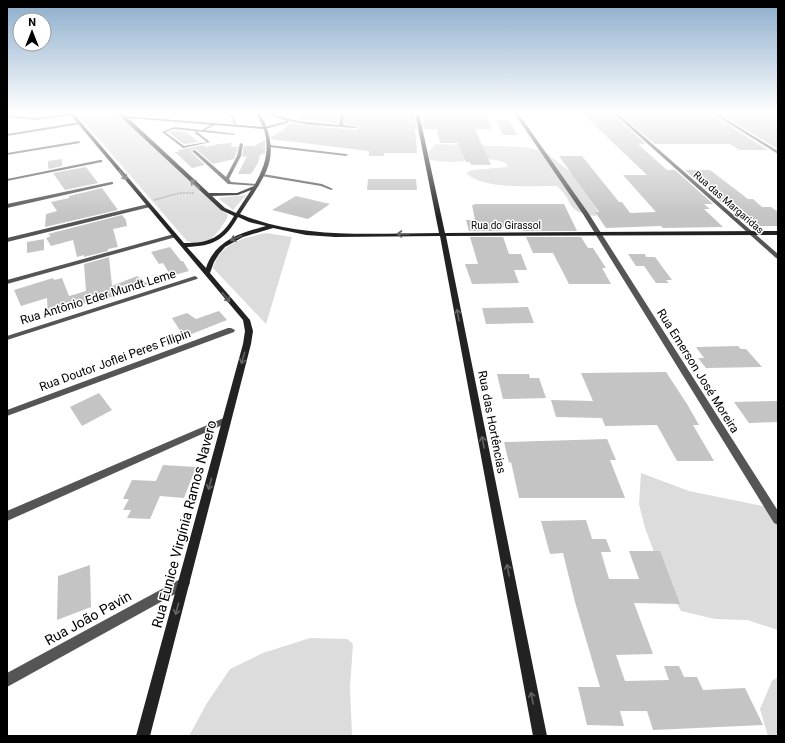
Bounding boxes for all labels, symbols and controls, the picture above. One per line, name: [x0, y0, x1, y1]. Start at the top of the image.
north arrow: [12, 12, 52, 52]
text: N: [28, 16, 36, 29]
street label: Rua das Margaridas: [692, 169, 766, 236]
one-way arrow: [118, 170, 127, 181]
one-way arrow: [190, 179, 200, 189]
street label: Rua do Girassol: [471, 220, 541, 231]
one-way arrow: [397, 230, 410, 238]
one-way arrow: [230, 235, 242, 243]
street label: Rua Antônio Eder Mundt Leme: [19, 267, 177, 327]
one-way arrow: [222, 291, 231, 302]
street label: Rua Emerson José Moreira: [654, 306, 742, 436]
one-way arrow: [454, 309, 462, 322]
street label: Rua Doutor Joflei Peres Filipin: [37, 326, 193, 394]
one-way arrow: [239, 351, 247, 364]
street label: Rua das Hortências: [475, 369, 509, 475]
street label: Rua Eunice Virgínia Ramos Navero: [149, 418, 219, 630]
one-way arrow: [479, 436, 487, 449]
one-way arrow: [205, 477, 213, 490]
one-way arrow: [503, 564, 511, 577]
street label: Rua João Pavin: [42, 588, 134, 648]
one-way arrow: [172, 602, 180, 615]
one-way arrow: [528, 692, 536, 705]

